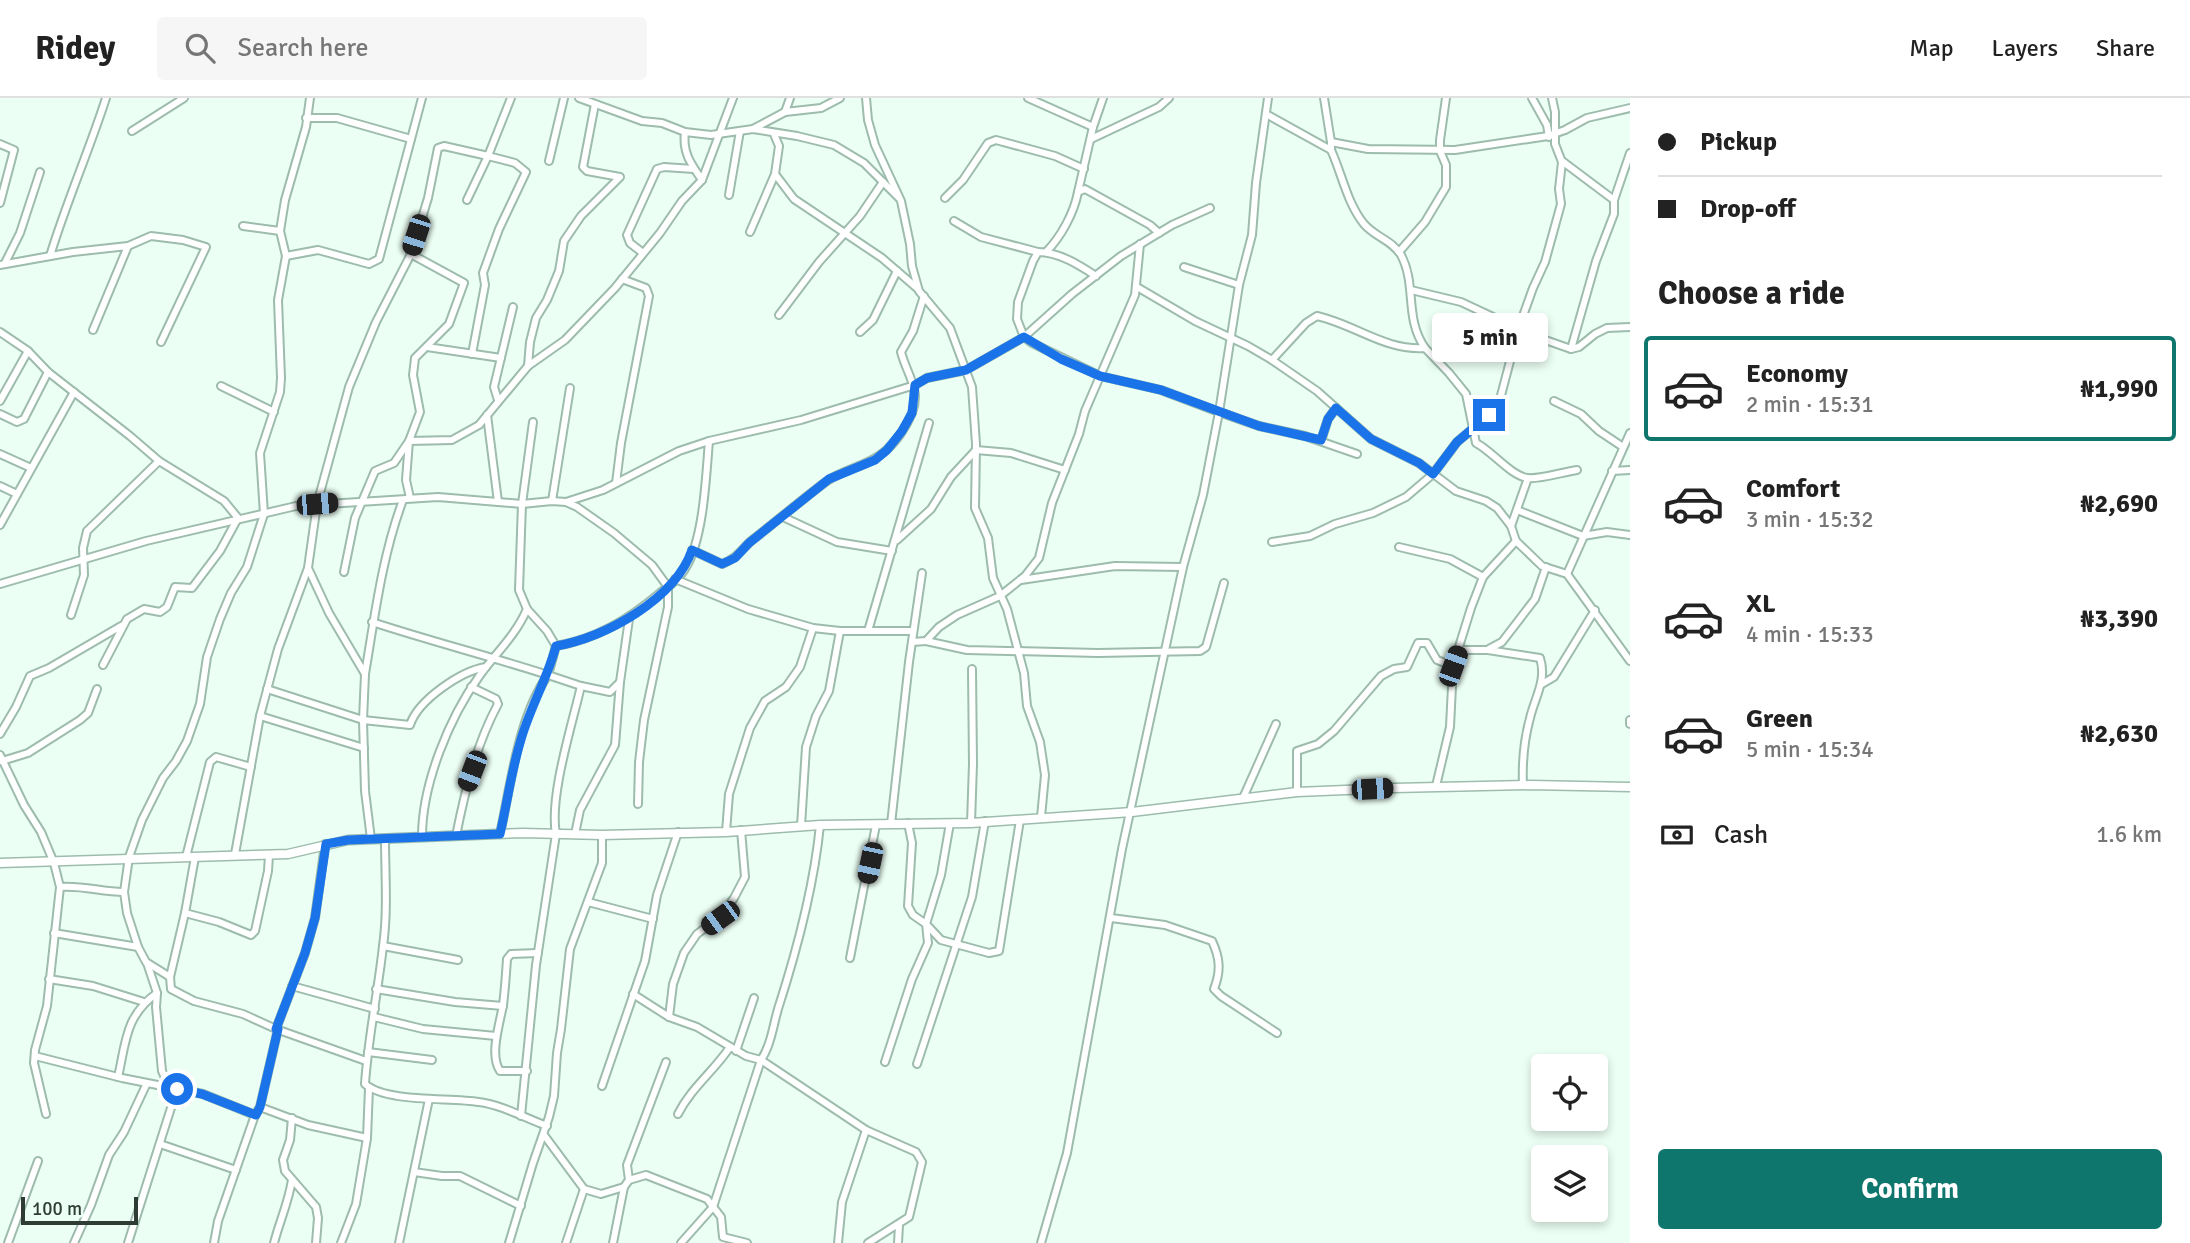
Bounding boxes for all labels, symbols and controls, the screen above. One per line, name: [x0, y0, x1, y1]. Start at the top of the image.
search box: [157, 17, 647, 80]
text: Ridey: [35, 28, 115, 69]
icon: search: [181, 29, 219, 67]
text: Search here: [237, 32, 369, 64]
text: Map: [1909, 33, 1954, 63]
text: Layers: [1992, 33, 2058, 63]
text: Share: [2096, 33, 2155, 63]
text: Pickup: [1700, 126, 1777, 158]
text: Drop-off: [1700, 193, 1796, 225]
car: [400, 212, 433, 258]
text: Choose a ride: [1658, 274, 1845, 313]
callout: 5 min: [1431, 314, 1547, 362]
text: 5 min: [1462, 323, 1518, 352]
icon: car: [1662, 357, 1725, 420]
text: Economy: [1746, 358, 1848, 390]
text: ₦1,990: [2080, 373, 2158, 405]
text: 2 min · 15:31: [1746, 390, 1874, 419]
route end: [1473, 399, 1505, 431]
icon: car: [1662, 472, 1725, 535]
text: Comfort: [1746, 473, 1840, 505]
text: ₦2,690: [2080, 488, 2158, 520]
car: [296, 492, 339, 516]
text: 3 min · 15:32: [1746, 505, 1874, 534]
icon: car: [1662, 587, 1725, 650]
text: XL: [1746, 588, 1776, 620]
text: ₦3,390: [2080, 603, 2158, 635]
text: 4 min · 15:33: [1746, 620, 1874, 649]
car: [1436, 643, 1471, 689]
icon: car: [1662, 702, 1725, 765]
text: Green: [1746, 703, 1813, 735]
text: ₦2,630: [2080, 718, 2158, 750]
text: 5 min · 15:34: [1746, 735, 1874, 764]
car: [455, 748, 490, 794]
car: [1351, 777, 1394, 801]
icon: cash: [1658, 816, 1696, 854]
text: Cash: [1714, 819, 1768, 851]
text: 1.6 km: [2096, 820, 2162, 849]
car: [856, 840, 885, 886]
car: [697, 897, 744, 939]
map controls: [1531, 1054, 1608, 1222]
button: locate: [1531, 1054, 1608, 1131]
route start: [161, 1073, 193, 1105]
button: layers: [1531, 1145, 1608, 1222]
button: Confirm: [1658, 1149, 2162, 1229]
scale bar: [21, 1194, 138, 1226]
text: 100 m: [32, 1197, 82, 1221]

